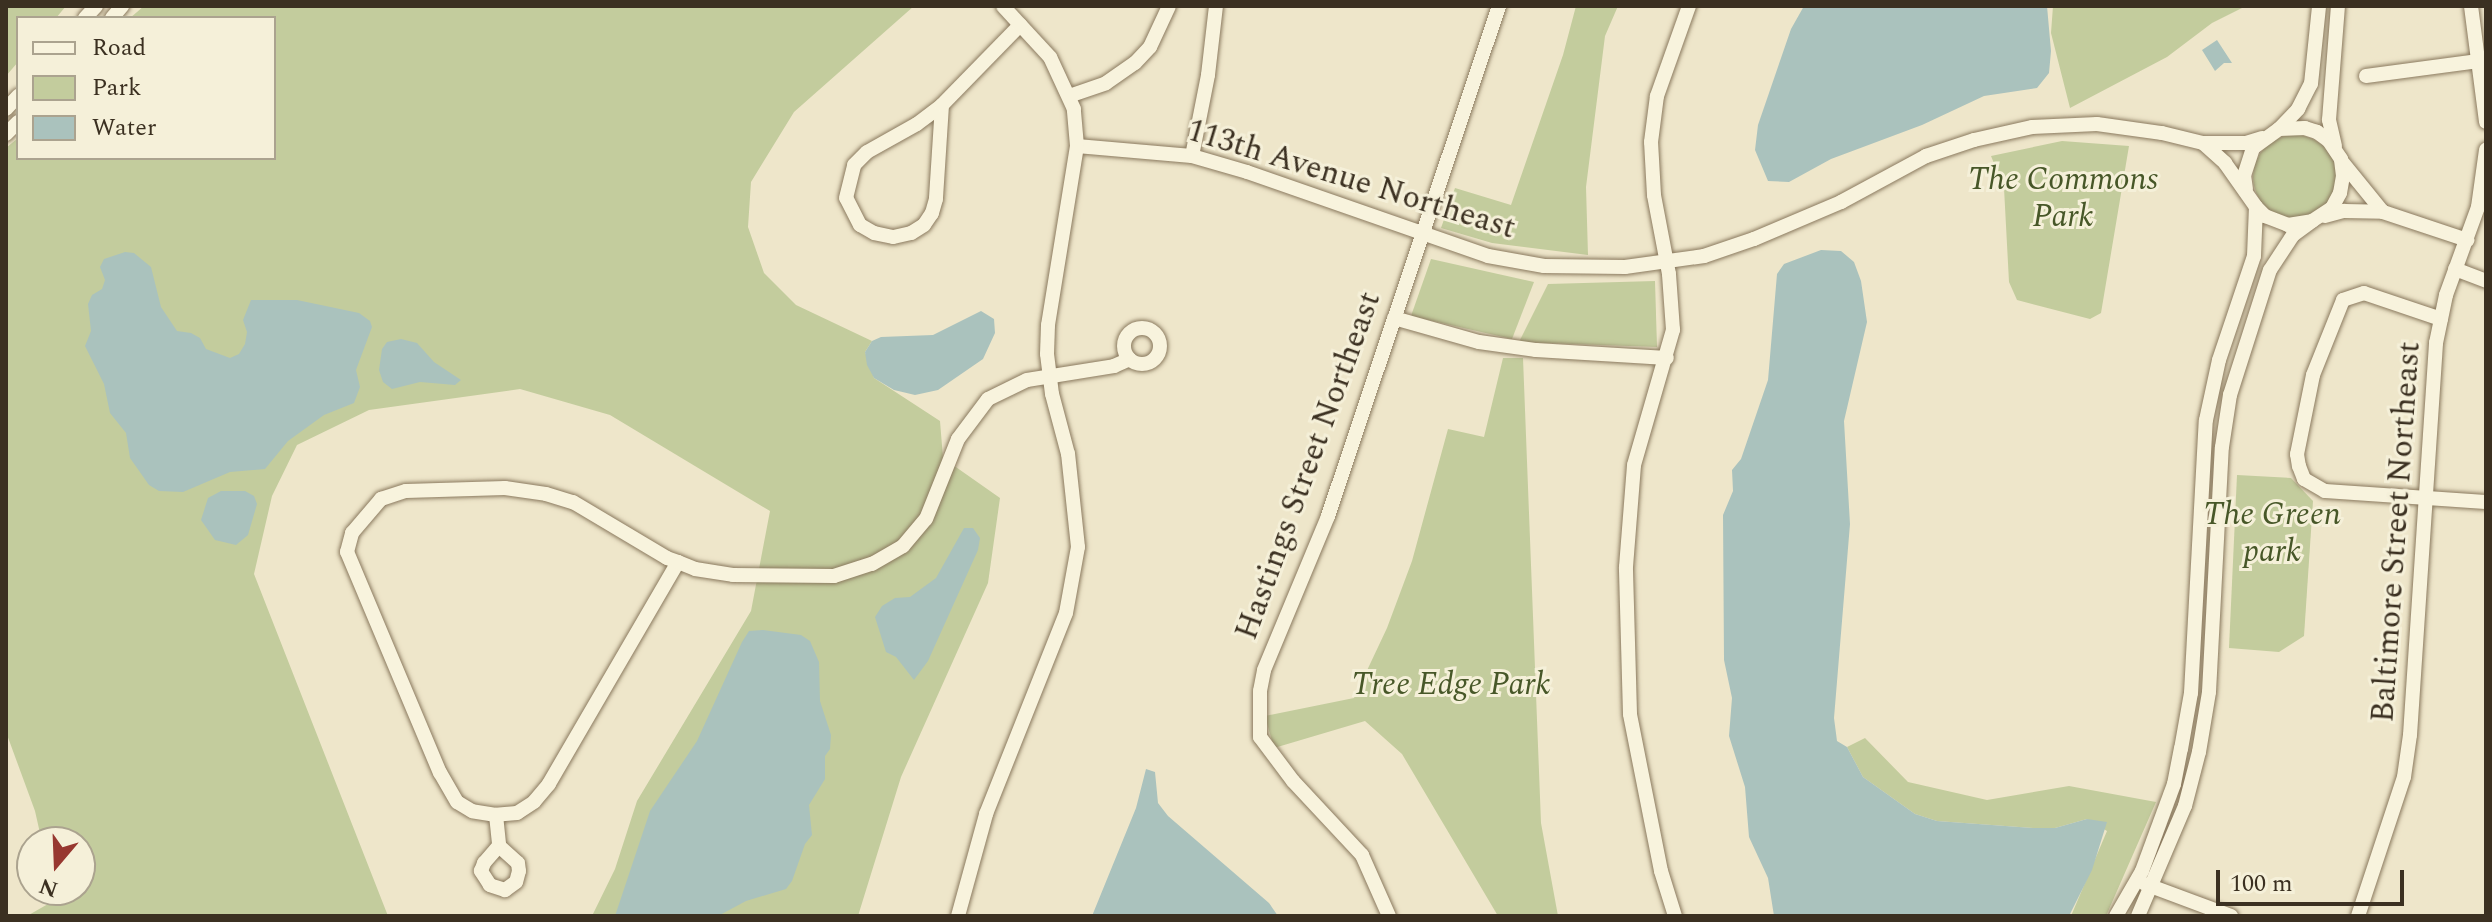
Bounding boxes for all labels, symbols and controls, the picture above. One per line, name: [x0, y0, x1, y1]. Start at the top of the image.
legend: [16, 16, 276, 160]
text: Road: [92, 30, 146, 66]
text: Park: [92, 70, 142, 106]
text: Water: [92, 110, 156, 146]
street label: 113th Avenue Northeast: [1182, 112, 1520, 248]
park label: The Commons Park: [1968, 162, 2158, 237]
street label: Hastings Street Northeast: [1228, 287, 1390, 645]
street label: Baltimore Street Northeast: [2365, 340, 2429, 724]
park label: The Green park: [2203, 497, 2341, 572]
park label: Tree Edge Park: [1351, 666, 1551, 704]
north arrow: [16, 826, 96, 906]
scale bar: [2220, 854, 2408, 904]
text: 100 m: [2230, 866, 2293, 902]
text: N: [35, 869, 63, 906]

